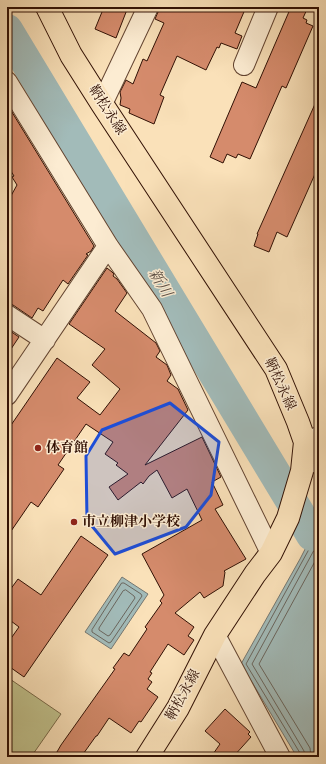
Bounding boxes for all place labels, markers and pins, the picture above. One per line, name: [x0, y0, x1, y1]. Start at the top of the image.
place label: 体育館: [46, 439, 88, 457]
marker: 体育館: [33, 443, 43, 453]
place label: 市立柳津小学校: [82, 513, 180, 531]
marker: 市立柳津小学校: [69, 517, 79, 527]

